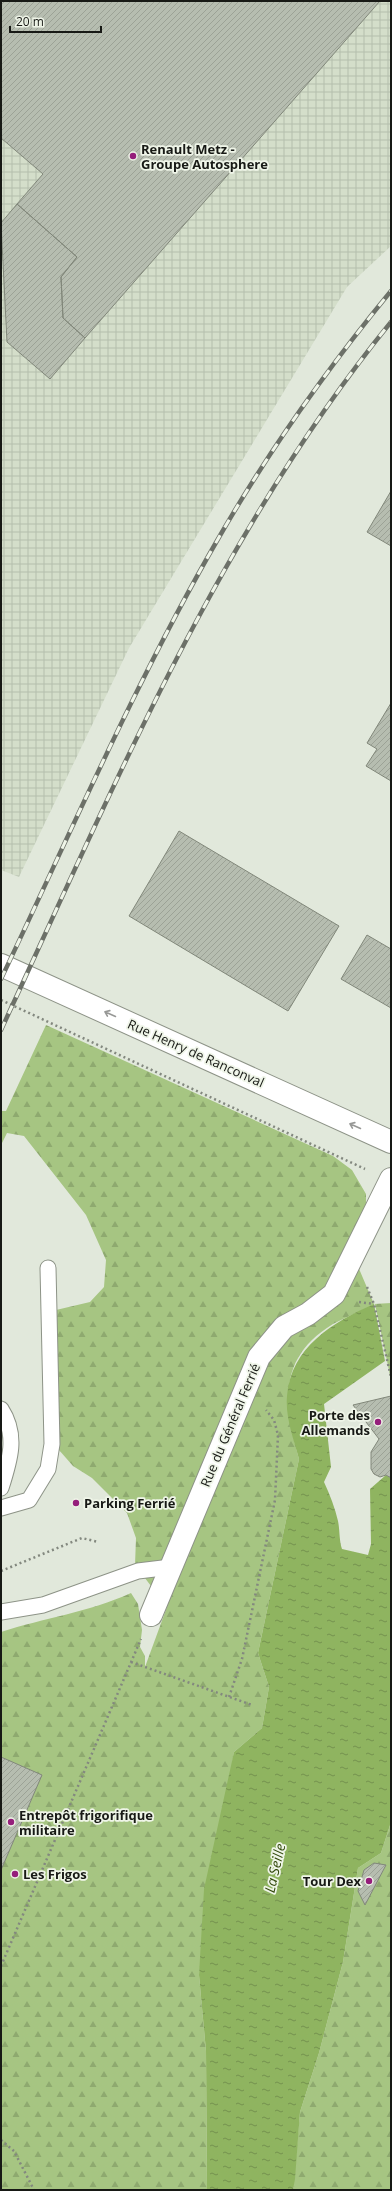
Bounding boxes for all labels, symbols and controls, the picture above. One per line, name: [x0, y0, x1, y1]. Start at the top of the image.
scale bar: [10, 8, 101, 34]
text: 20 m: [16, 13, 44, 30]
place label: Renault Metz - Groupe Autosphere: [141, 140, 268, 173]
marker: Renault Metz - Groupe Autosphere: [128, 151, 138, 161]
one-way arrow: [104, 1010, 116, 1017]
street label: Rue Henry de Ranconval: [125, 1015, 267, 1091]
one-way arrow: [350, 1122, 362, 1129]
street label: Rue du Général Ferrié: [196, 1361, 264, 1489]
place label: Porte des Allemands: [302, 1406, 370, 1439]
marker: Porte des Allemands: [373, 1417, 383, 1427]
place label: Parking Ferrié: [84, 1494, 176, 1512]
marker: Parking Ferrié: [71, 1498, 81, 1508]
place label: Entrepôt frigorifique militaire: [19, 1806, 153, 1839]
marker: Entrepôt frigorifique militaire: [6, 1817, 16, 1827]
water label: La Seille: [260, 1841, 289, 1894]
place label: Les Frigos: [23, 1865, 87, 1883]
marker: Les Frigos: [10, 1869, 20, 1879]
place label: Tour Dex: [303, 1872, 361, 1890]
marker: Tour Dex: [364, 1876, 374, 1886]

